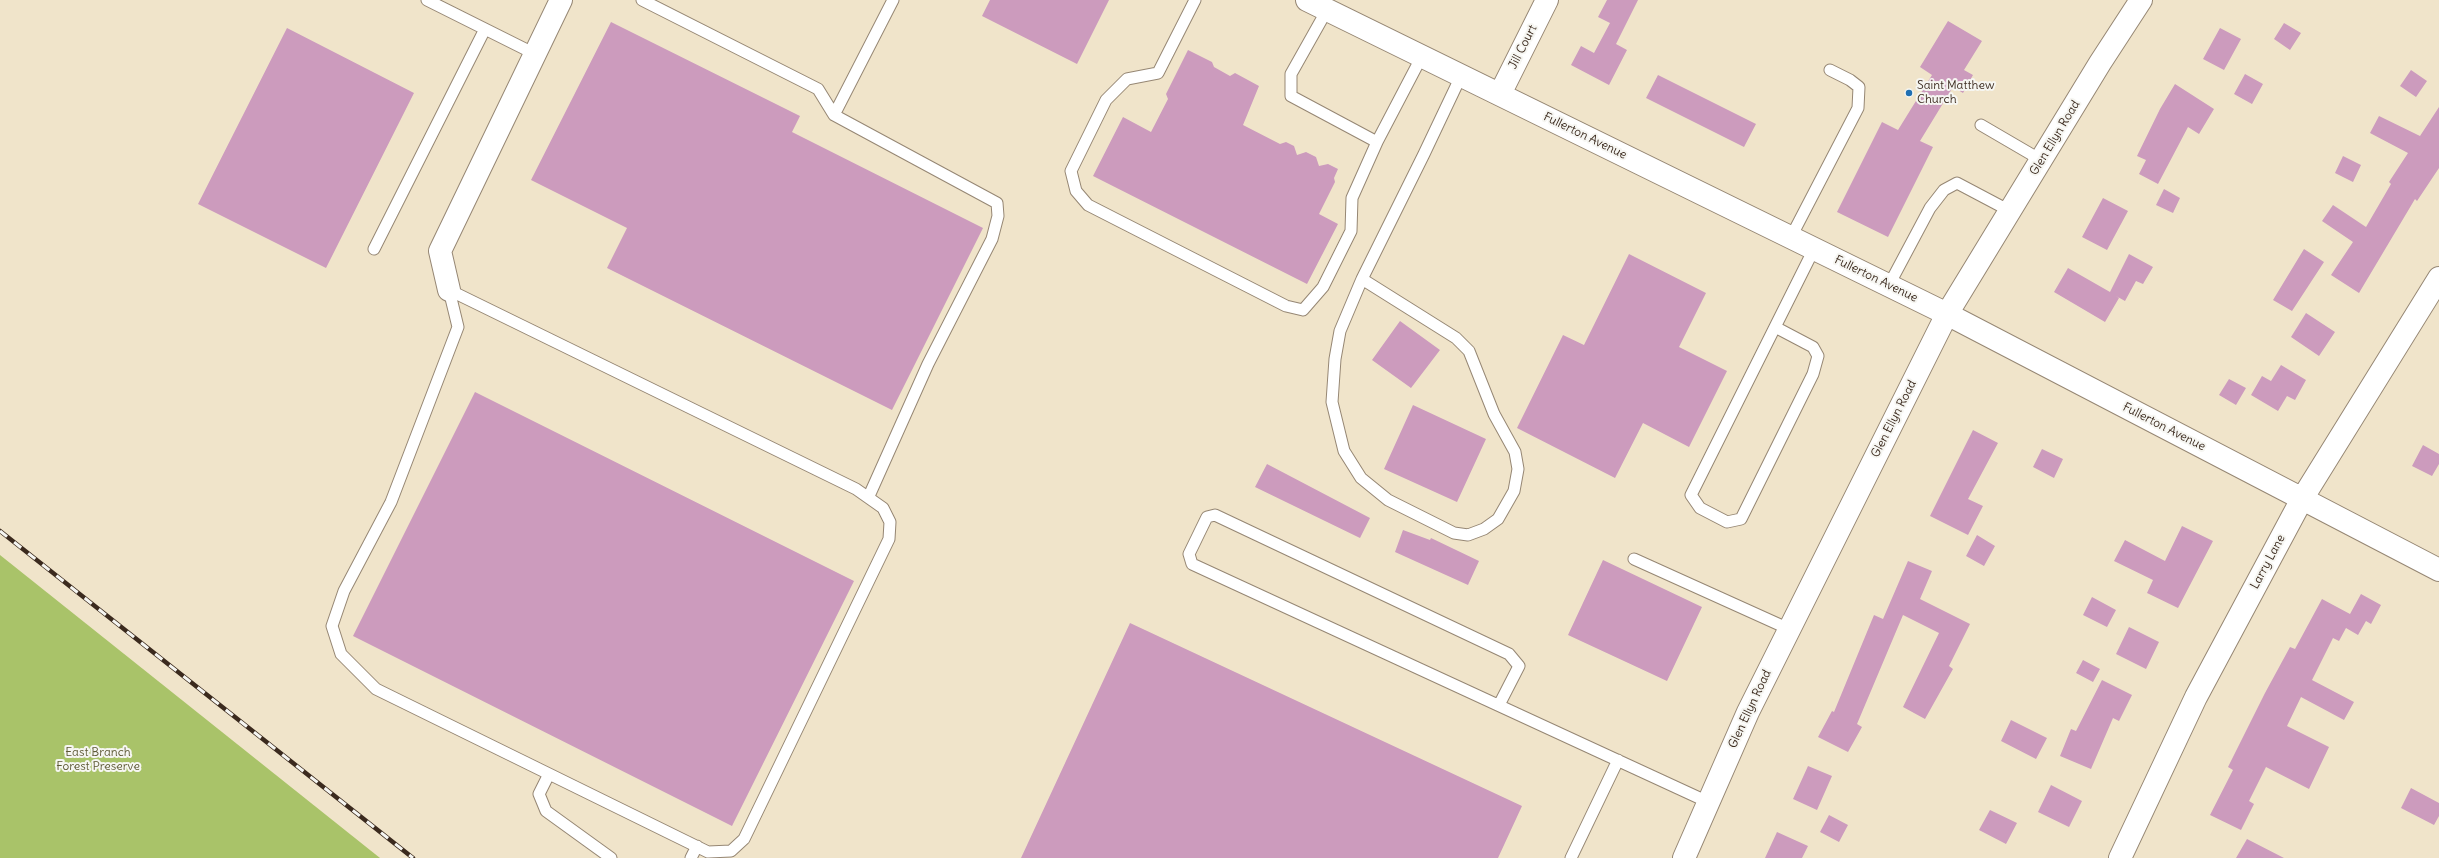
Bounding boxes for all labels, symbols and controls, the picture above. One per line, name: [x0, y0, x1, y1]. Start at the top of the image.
street label: Jill Court: [1506, 23, 1540, 71]
place label: Saint Matthew Church: [1917, 79, 1994, 107]
marker: Saint Matthew Church: [1904, 88, 1914, 98]
street label: Glen Ellyn Road: [2027, 98, 2083, 178]
street label: Fullerton Avenue: [1541, 110, 1629, 162]
street label: Fullerton Avenue: [1832, 253, 1920, 305]
street label: Glen Ellyn Road: [1868, 378, 1920, 460]
street label: Fullerton Avenue: [2120, 400, 2208, 454]
street label: Larry Lane: [2248, 532, 2288, 592]
street label: Glen Ellyn Road: [1726, 668, 1774, 750]
park label: East Branch Forest Preserve: [56, 746, 140, 774]

